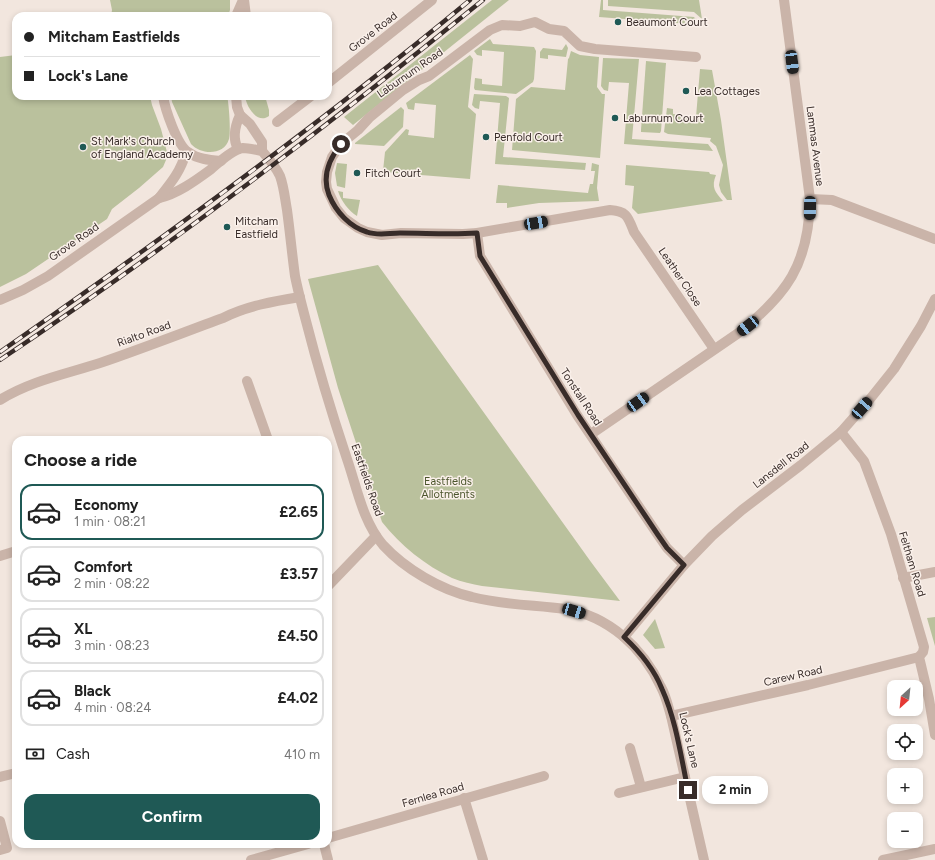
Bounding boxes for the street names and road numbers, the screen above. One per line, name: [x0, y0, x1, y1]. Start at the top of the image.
street label: Grove Road: [346, 9, 400, 55]
street label: Laburnum Road: [375, 46, 445, 100]
street label: Lammas Avenue: [804, 105, 826, 187]
street label: Grove Road: [47, 220, 101, 264]
street label: Leather Close: [656, 245, 704, 309]
street label: Rialto Road: [115, 318, 173, 350]
street label: Tonstall Road: [558, 366, 604, 428]
street label: Lansdell Road: [750, 439, 812, 491]
street label: Eastfields Road: [348, 442, 386, 518]
street label: Feltham Road: [896, 530, 928, 598]
street label: Carew Road: [762, 663, 824, 689]
street label: Lock's Lane: [676, 711, 702, 769]
street label: Fernlea Road: [401, 780, 465, 810]

